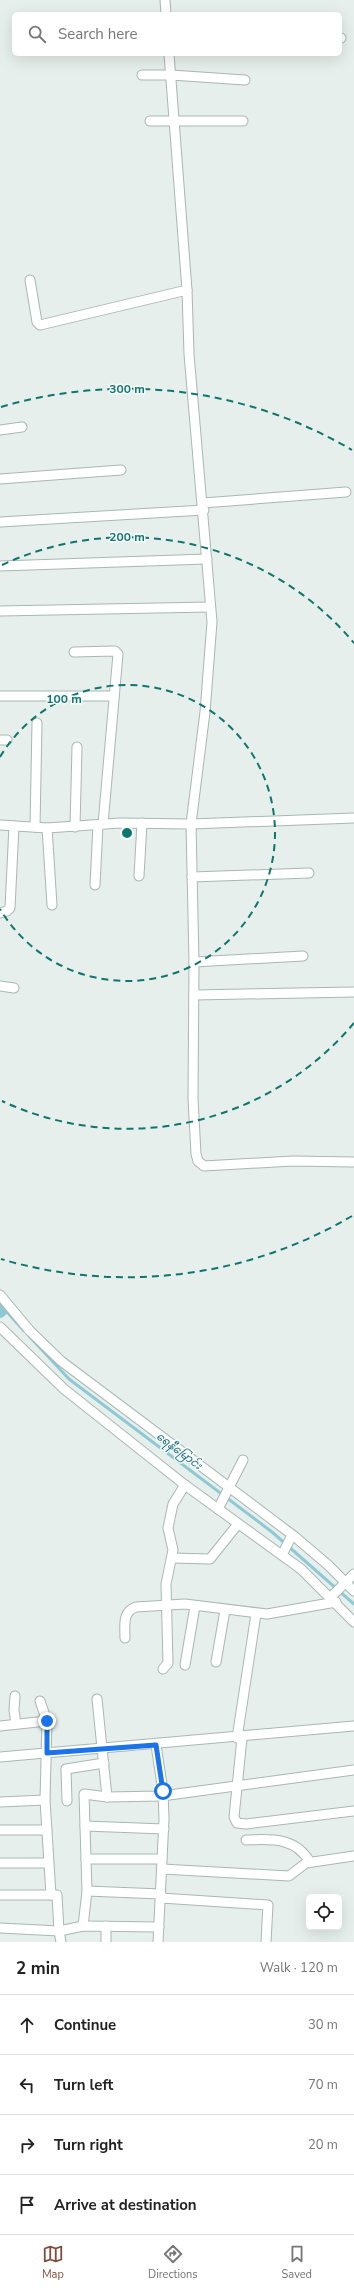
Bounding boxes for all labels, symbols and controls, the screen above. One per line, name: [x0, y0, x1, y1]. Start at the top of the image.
search box: [12, 12, 342, 56]
icon: search: [26, 23, 48, 45]
text: Search here: [58, 24, 138, 44]
text: 300 m: [109, 381, 145, 397]
text: 200 m: [109, 529, 145, 545]
text: 100 m: [46, 691, 82, 707]
centre of rings: [120, 826, 134, 840]
water label: ရေနီမြောင်း: [152, 1428, 206, 1475]
route end: [38, 1712, 56, 1730]
route start: [154, 1782, 172, 1800]
map controls: [306, 1894, 342, 1930]
button: locate: [306, 1894, 342, 1930]
text: 2 min: [16, 1957, 60, 1980]
text: Walk · 120 m: [260, 1959, 338, 1977]
icon: ahead: [16, 2014, 38, 2036]
text: Continue: [54, 2015, 116, 2035]
text: 30 m: [308, 2016, 338, 2034]
icon: left: [16, 2074, 38, 2096]
text: Turn left: [54, 2075, 113, 2095]
text: 70 m: [308, 2076, 338, 2094]
icon: right: [16, 2134, 38, 2156]
text: Turn right: [54, 2135, 123, 2155]
text: 20 m: [308, 2136, 338, 2154]
icon: arrive: [16, 2194, 38, 2216]
text: Arrive at destination: [54, 2195, 197, 2215]
tab: Map: [42, 2243, 64, 2282]
tab: Directions: [148, 2243, 198, 2282]
tab: Saved: [282, 2243, 312, 2282]

